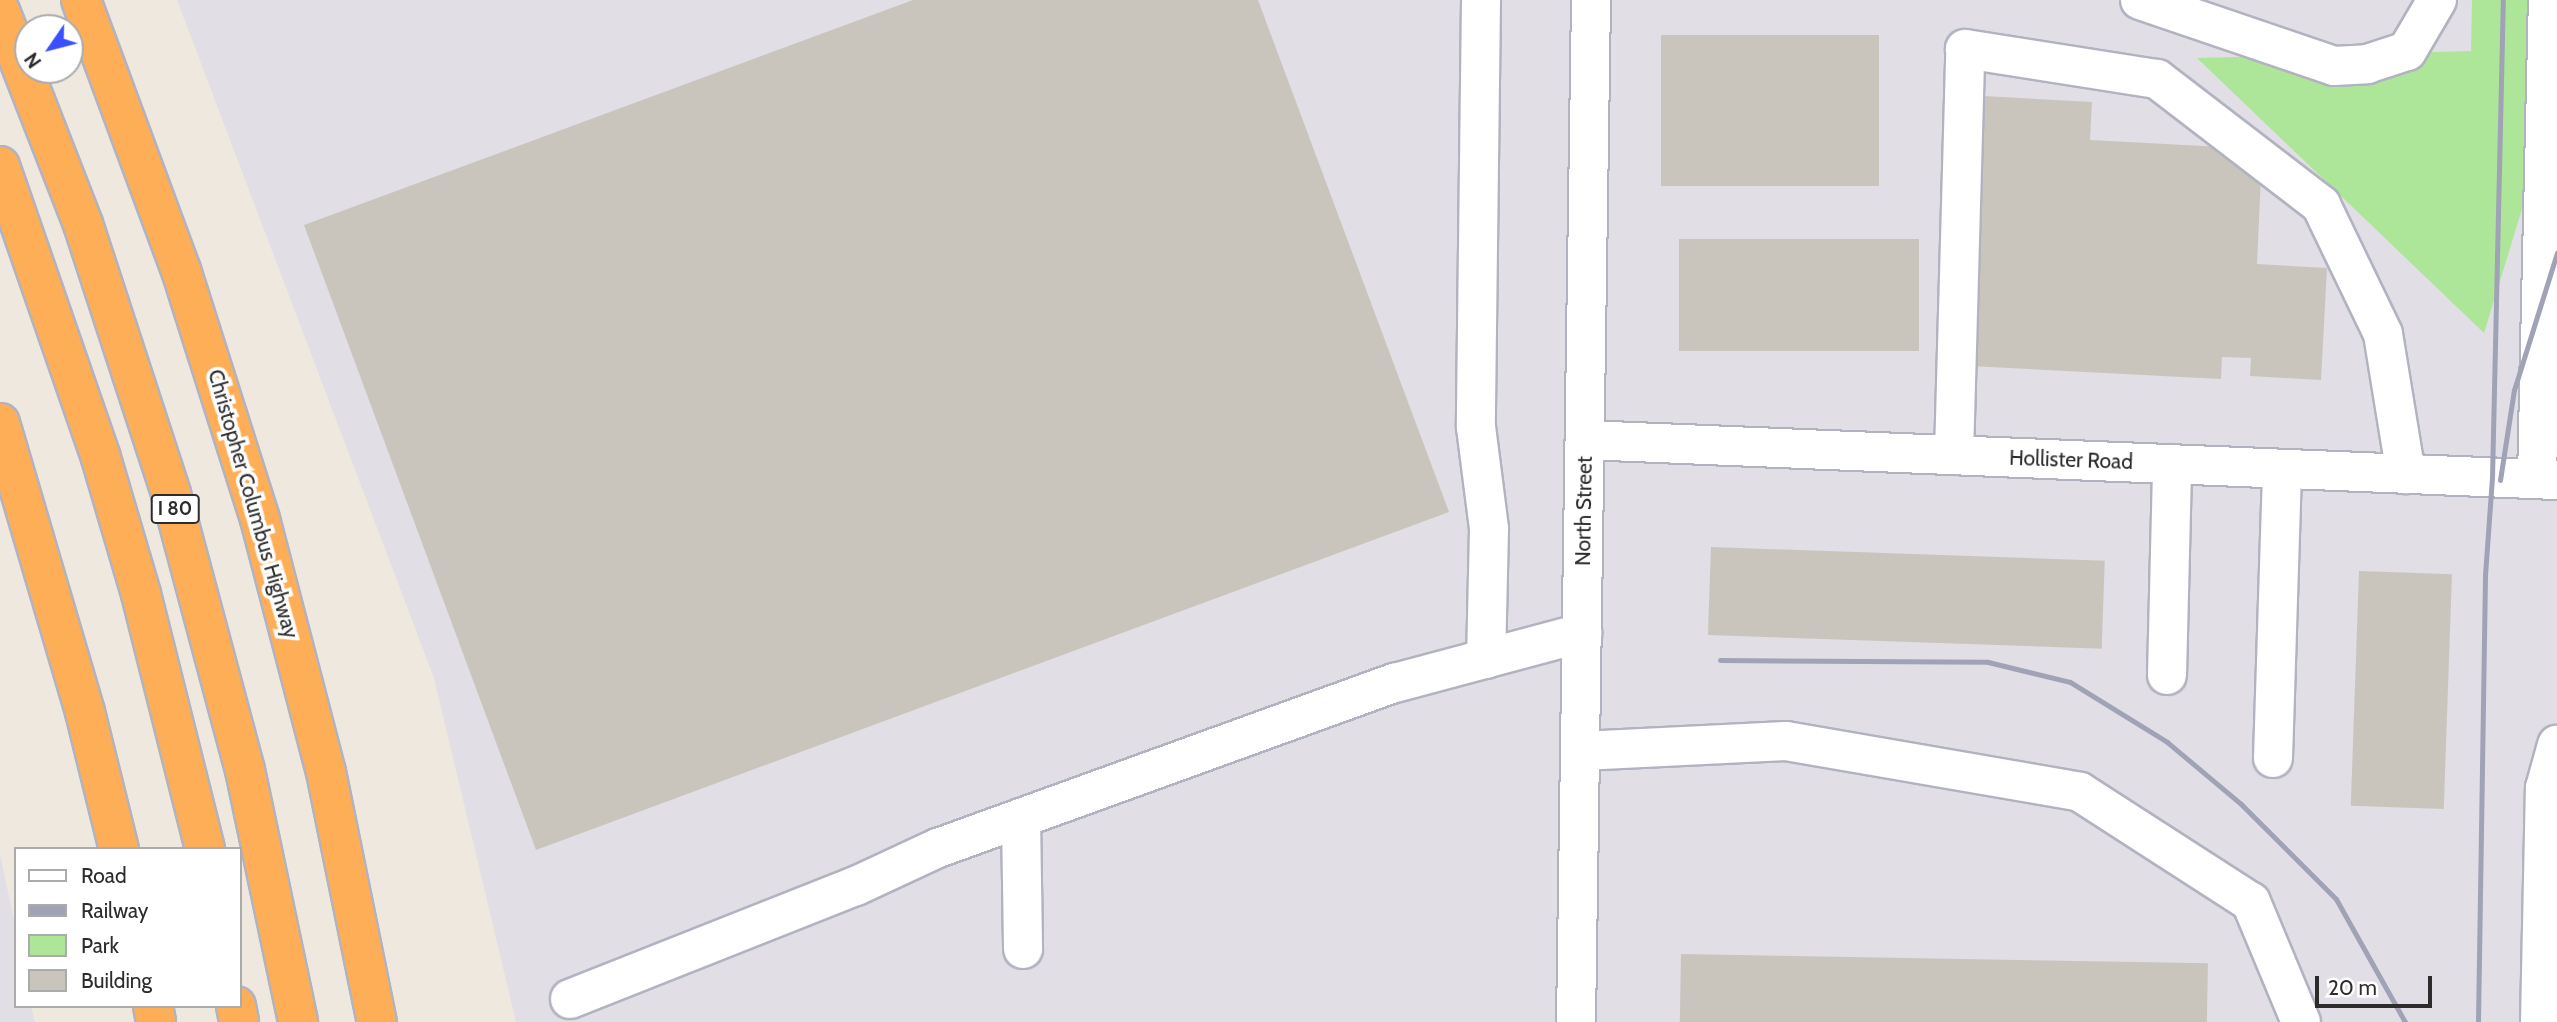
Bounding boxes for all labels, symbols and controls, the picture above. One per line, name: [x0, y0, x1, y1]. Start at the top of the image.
north arrow: [14, 14, 84, 84]
text: N: [20, 48, 46, 72]
street label: Christopher Columbus Highway: [202, 367, 304, 641]
street label: Hollister Road: [2009, 445, 2133, 475]
street label: North Street: [1570, 456, 1598, 566]
road number: I 80: [150, 494, 200, 524]
legend: [14, 847, 242, 1008]
text: Road: [81, 863, 127, 888]
text: Railway: [81, 898, 148, 923]
text: Park: [81, 933, 119, 958]
scale bar: [2319, 962, 2436, 1006]
text: Building: [81, 968, 152, 993]
text: 20 m: [2328, 975, 2377, 1000]

